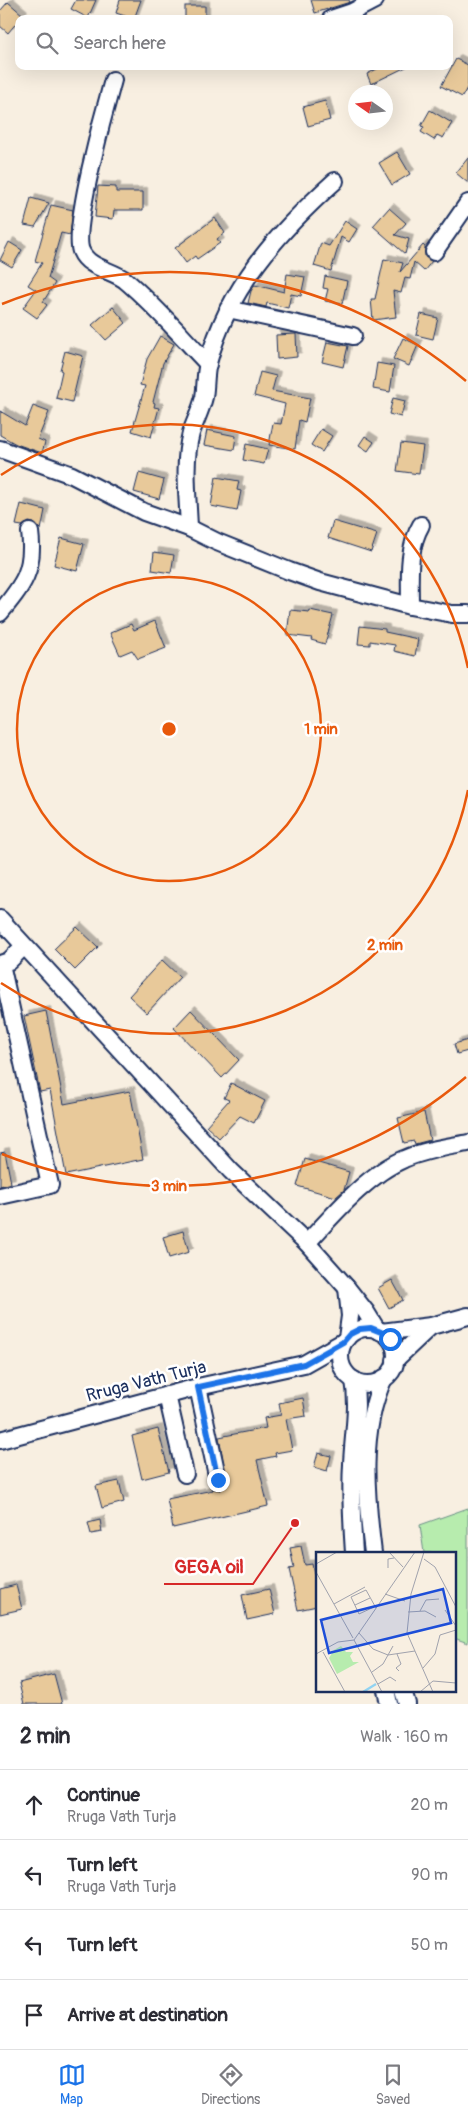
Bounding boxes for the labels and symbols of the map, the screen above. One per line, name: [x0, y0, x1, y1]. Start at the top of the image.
north arrow: [348, 85, 393, 130]
centre of rings: [160, 720, 178, 738]
text: 1 min: [304, 720, 338, 739]
text: 2 min: [367, 936, 403, 955]
text: 3 min: [151, 1177, 187, 1196]
route start: [379, 1328, 402, 1351]
street label: Rruga Vath Turja: [84, 1355, 209, 1408]
route end: [207, 1469, 230, 1492]
callout: GEGA oil: [164, 1550, 253, 1584]
inset map: [316, 1552, 456, 1692]
text: GEGA oil: [174, 1555, 244, 1579]

